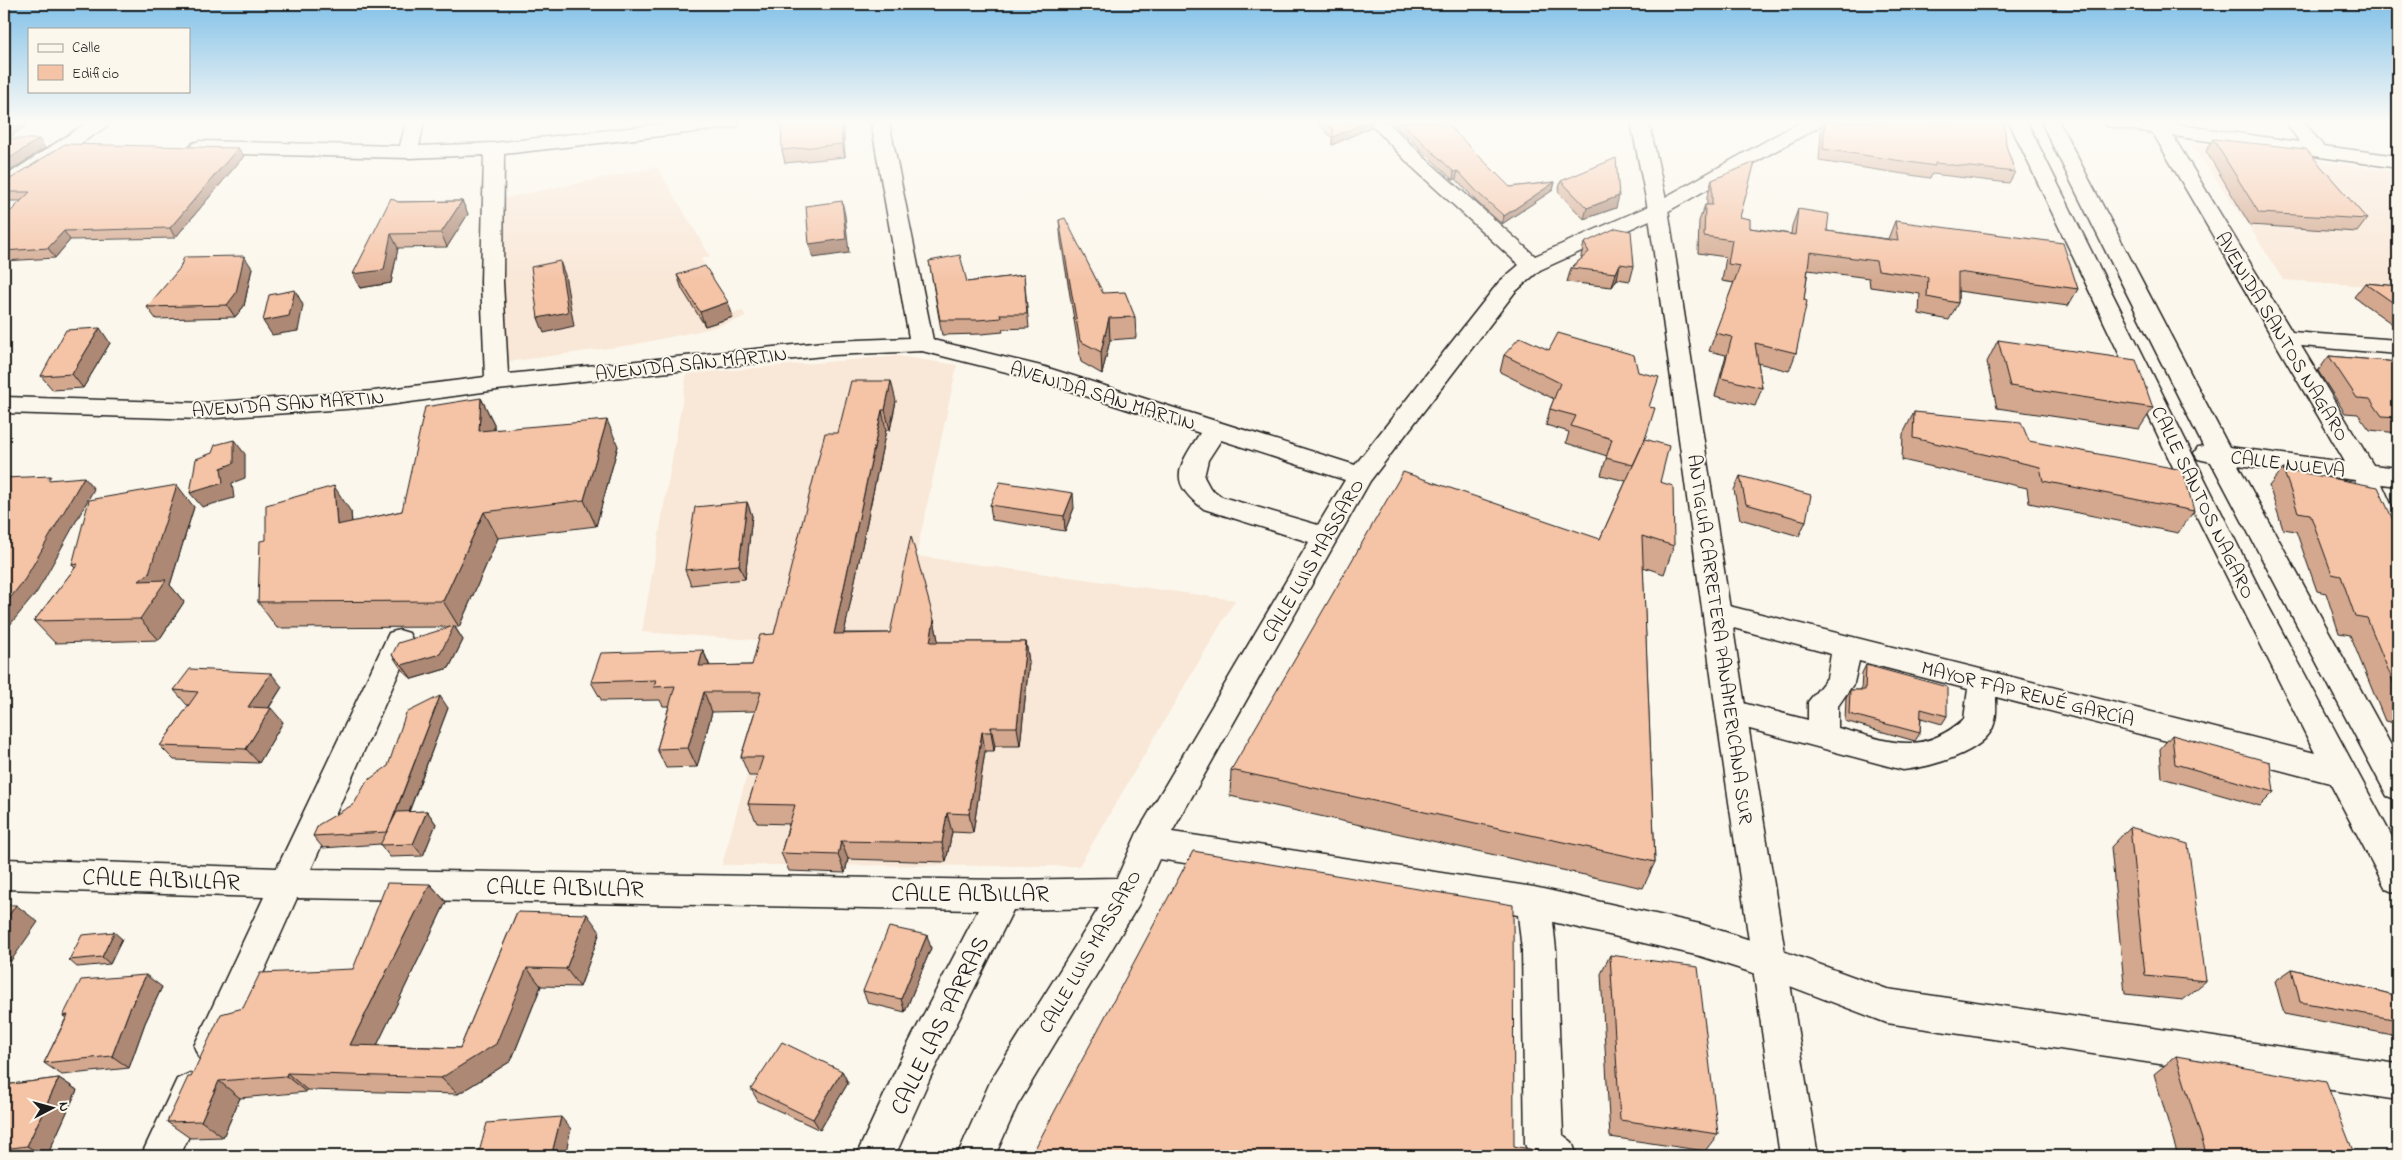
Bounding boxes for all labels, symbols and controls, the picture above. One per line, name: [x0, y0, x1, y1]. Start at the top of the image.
legend: [28, 28, 190, 92]
text: Calle: [72, 37, 100, 59]
text: Edificio: [72, 63, 119, 85]
street label: AVENIDA SANTOS NAGARO: [2207, 227, 2355, 448]
street label: AVENIDA SAN MARTIN: [594, 341, 789, 390]
street label: AVENIDA SAN MARTIN: [1006, 355, 1199, 439]
street label: AVENIDA SAN MARTIN: [191, 384, 385, 427]
street label: CALLE SANTOS NAGARO: [2142, 402, 2261, 604]
street label: CALLE NUEVA: [2229, 444, 2347, 487]
street label: ANTIGUA CARRETERA PANAMERICANA SUR: [1678, 453, 1759, 827]
street label: CALLE LUIS MASSARO: [1255, 474, 1373, 648]
street label: MAYOR FAP RENÉ GARCÍA: [1918, 655, 2137, 736]
street label: CALLE ALBILLAR: [82, 861, 241, 902]
street label: CALLE LUIS MASSARO: [1032, 865, 1150, 1039]
street label: CALLE ALBILLAR: [486, 871, 645, 908]
street label: CALLE ALBILLAR: [891, 878, 1049, 913]
street label: CALLE LAS PARRAS: [883, 931, 1000, 1122]
north arrow: [28, 1082, 78, 1132]
text: N: [53, 1101, 74, 1113]

